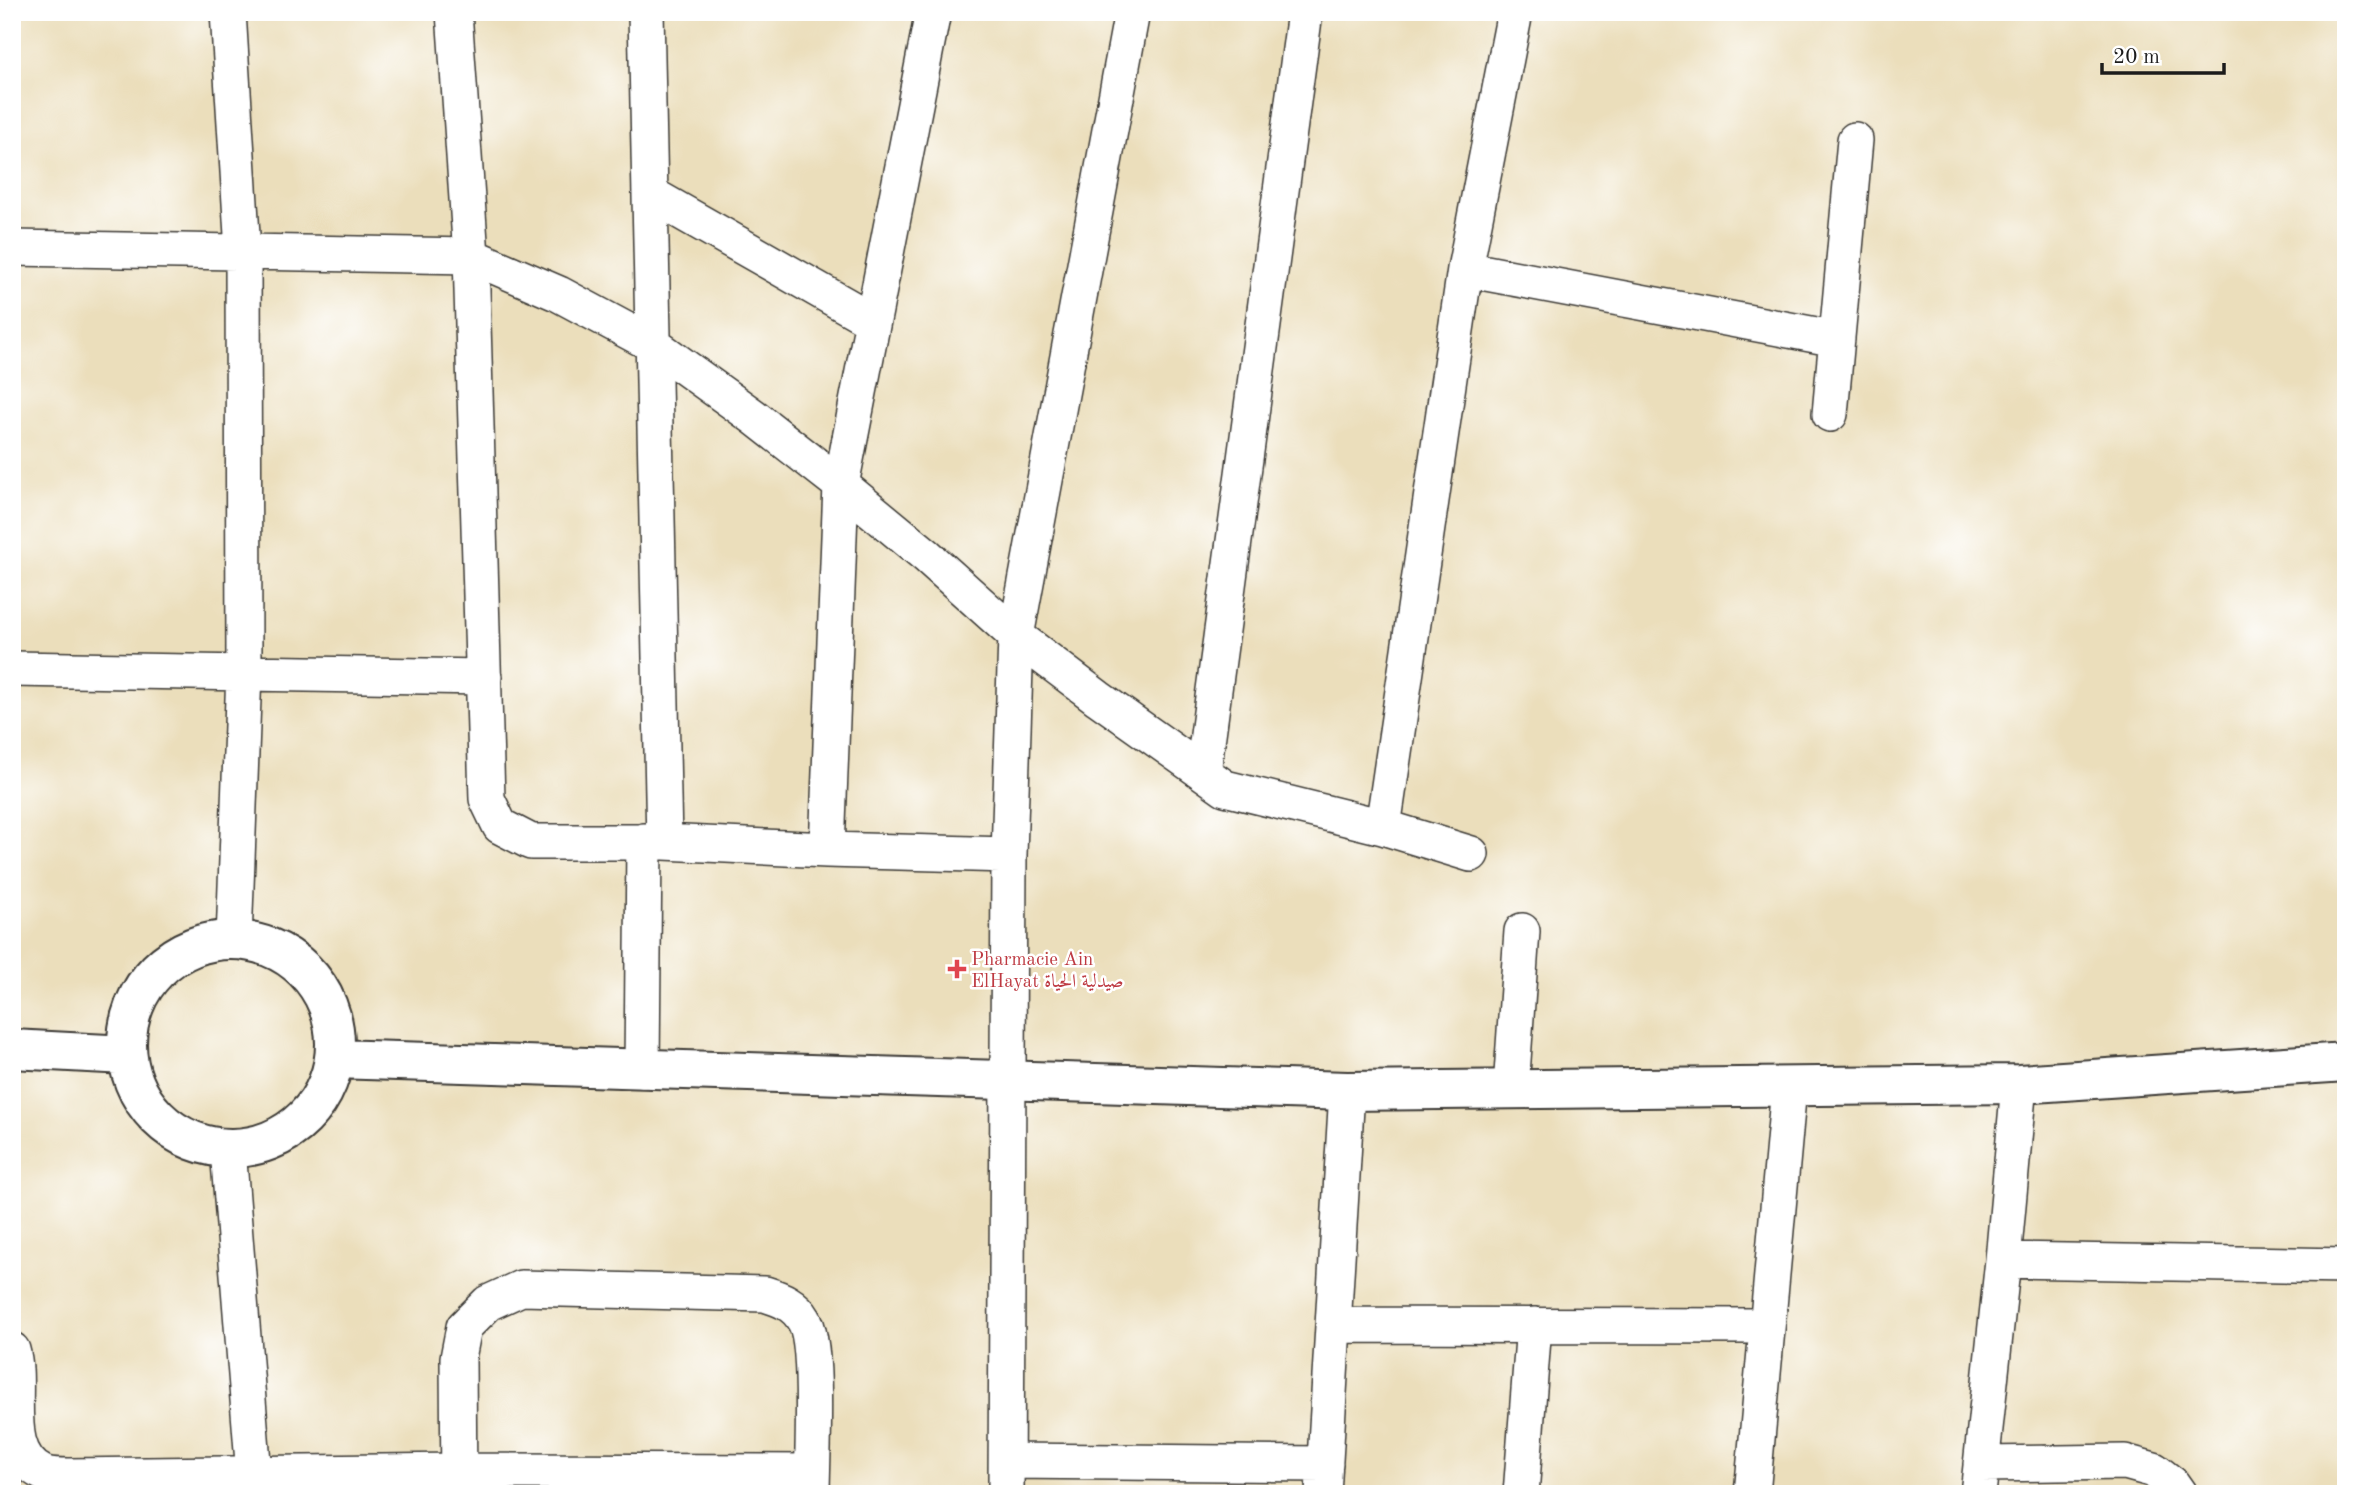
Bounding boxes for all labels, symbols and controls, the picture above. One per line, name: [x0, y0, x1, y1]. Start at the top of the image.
scale bar: [2102, 32, 2225, 76]
text: 20 m: [2113, 47, 2160, 68]
place label: Pharmacie Ain ElHayat صيدلية الحياة: [971, 951, 1124, 992]
marker: Pharmacie Ain ElHayat صيدلية الحياة: [949, 961, 965, 977]

